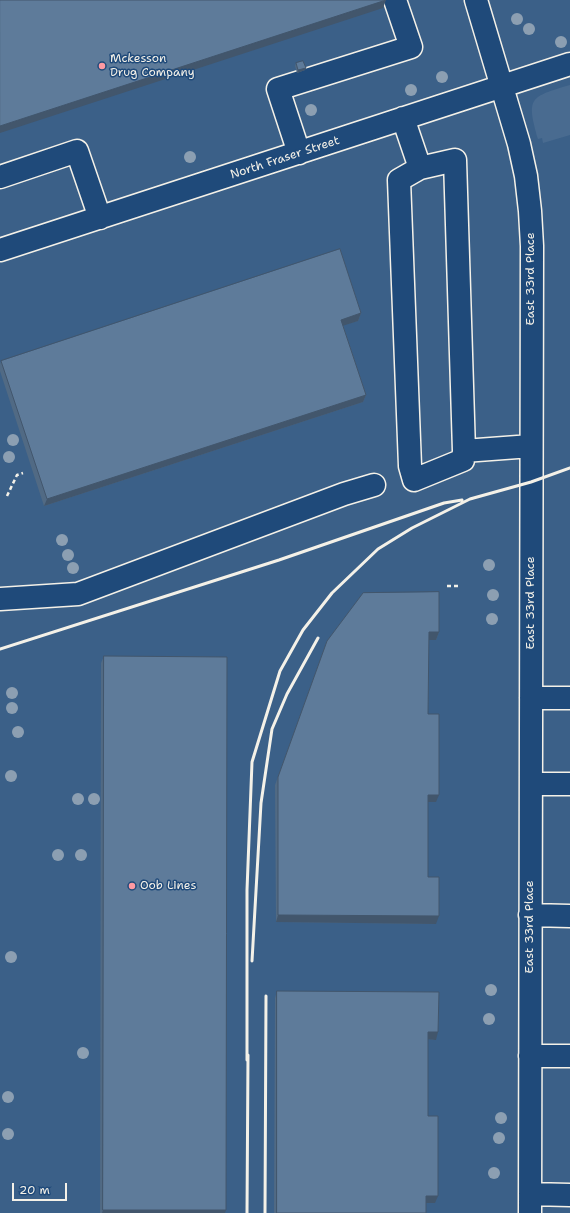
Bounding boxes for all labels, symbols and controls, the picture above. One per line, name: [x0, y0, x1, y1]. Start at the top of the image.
place label: Mckesson Drug Company: [110, 52, 195, 80]
marker: Mckesson Drug Company: [97, 61, 107, 71]
street label: North Fraser Street: [229, 134, 341, 182]
street label: East 33rd Place: [524, 233, 538, 325]
street label: East 33rd Place: [524, 557, 538, 649]
place label: Oob Lines: [140, 879, 196, 893]
marker: Oob Lines: [127, 881, 137, 891]
street label: East 33rd Place: [523, 881, 537, 973]
scale bar: [14, 1175, 69, 1201]
text: 20 m: [19, 1182, 50, 1198]

